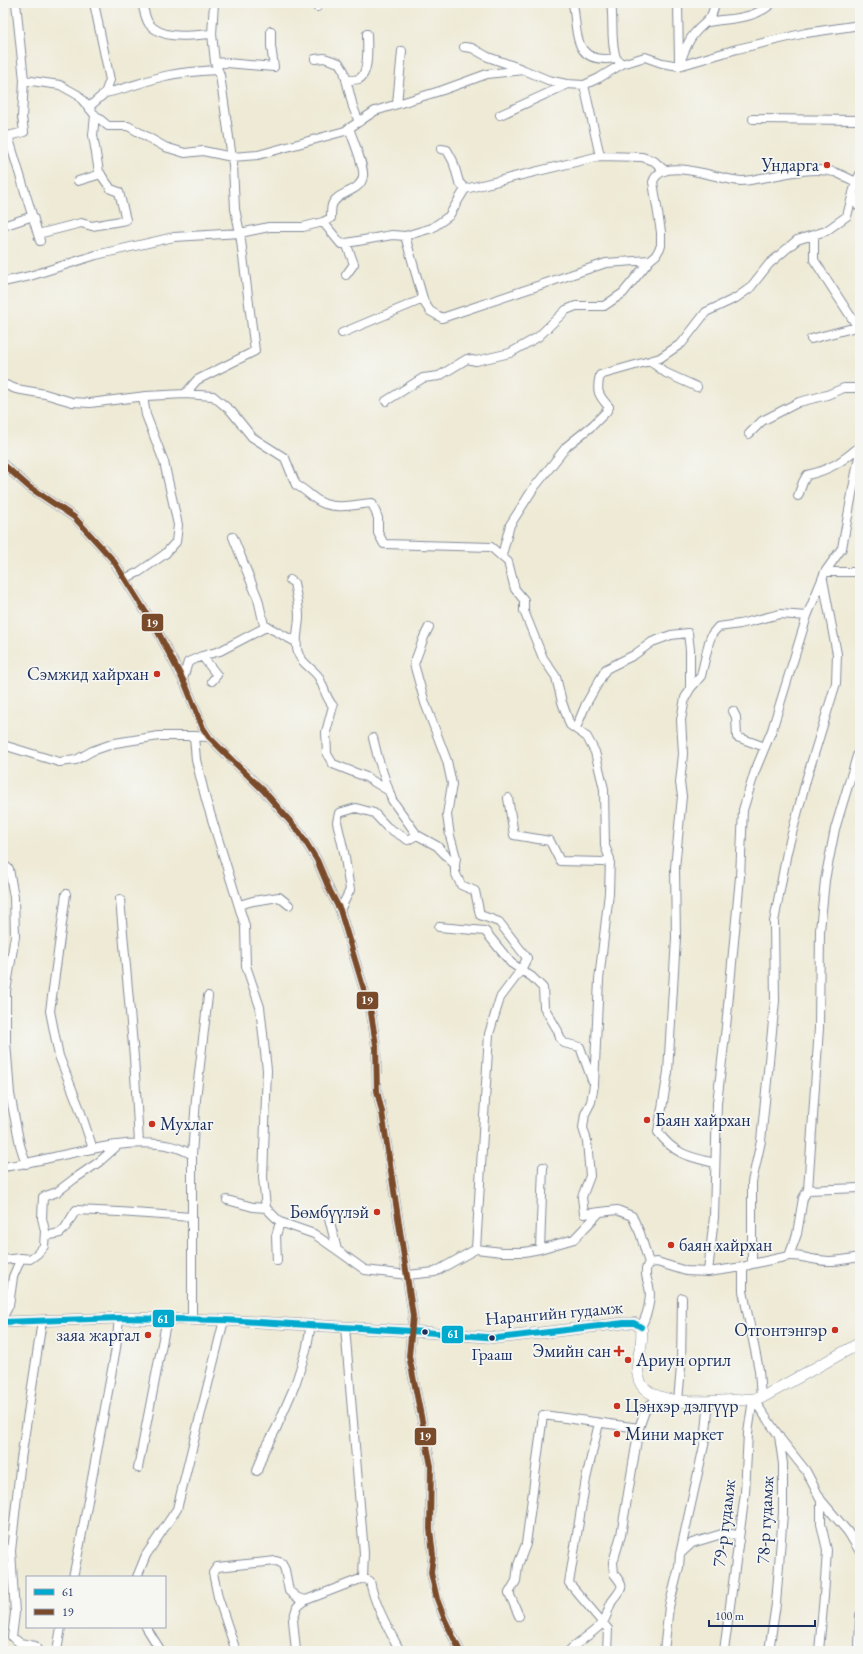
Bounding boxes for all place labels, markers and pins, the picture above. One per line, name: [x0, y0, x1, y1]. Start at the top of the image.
place label: Ундарга: [761, 153, 820, 176]
marker: Ундарга: [822, 160, 832, 170]
place label: Сэмжид хайрхан: [27, 662, 149, 685]
marker: Сэмжид хайрхан: [152, 669, 162, 679]
place label: Баян хайрхан: [655, 1108, 751, 1131]
place label: Мухлаг: [160, 1112, 214, 1135]
marker: Баян хайрхан: [642, 1115, 652, 1125]
marker: Мухлаг: [147, 1119, 157, 1129]
place label: Бөмбүүлэй: [289, 1200, 369, 1223]
marker: Бөмбүүлэй: [372, 1207, 382, 1217]
place label: баян хайрхан: [679, 1233, 772, 1256]
marker: баян хайрхан: [666, 1240, 676, 1250]
place label: Отгонтэнгэр: [734, 1318, 827, 1341]
place label: заяа жаргал: [56, 1323, 140, 1346]
marker: Отгонтэнгэр: [830, 1325, 840, 1335]
unlabelled marker: [420, 1327, 430, 1337]
marker: заяа жаргал: [143, 1330, 153, 1340]
marker: Грааш: [487, 1333, 497, 1343]
place label: Эмийн сан: [532, 1339, 611, 1362]
place label: Грааш: [472, 1343, 513, 1365]
marker: Эмийн сан: [614, 1346, 624, 1356]
place label: Ариун оргил: [635, 1348, 731, 1371]
marker: Ариун оргил: [623, 1355, 633, 1365]
place label: Цэнхэр дэлгүүр: [625, 1394, 739, 1417]
marker: Цэнхэр дэлгүүр: [612, 1401, 622, 1411]
place label: Мини маркет: [625, 1422, 724, 1445]
marker: Мини маркет: [612, 1429, 622, 1439]

